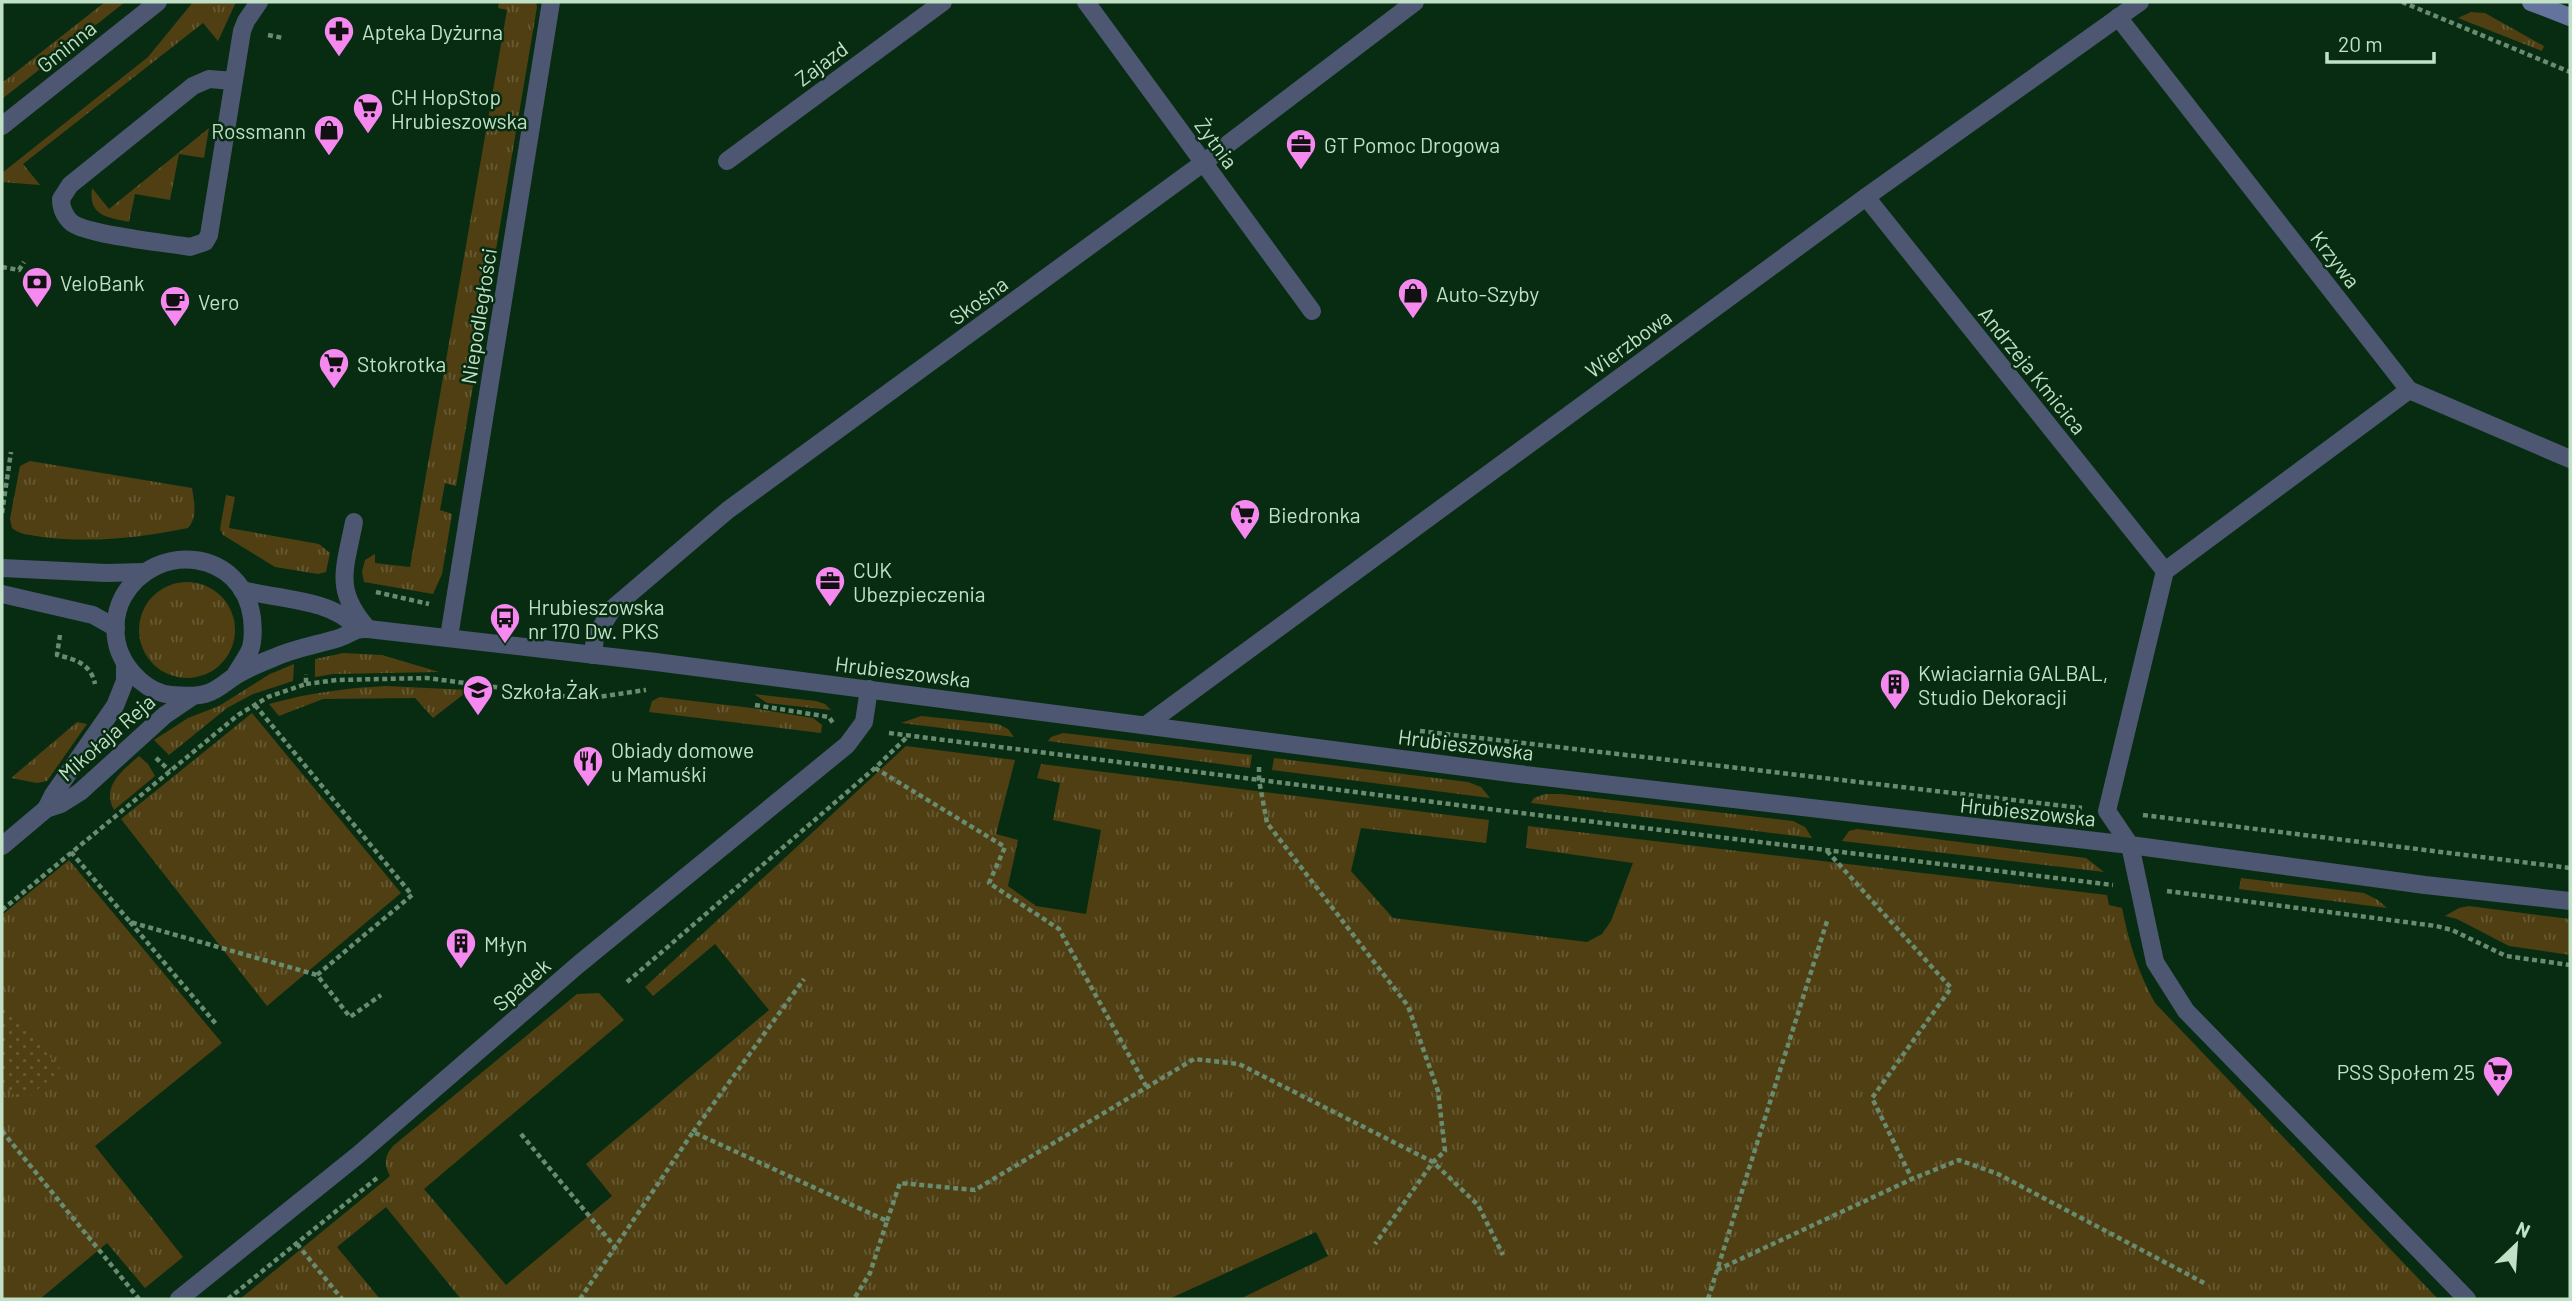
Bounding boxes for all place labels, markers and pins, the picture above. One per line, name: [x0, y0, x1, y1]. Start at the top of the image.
pharmacy icon: Apteka Dyżurna: [322, 14, 356, 58]
place label: Apteka Dyżurna: [362, 19, 503, 44]
place label: CH HopStop Hrubieszowska: [391, 84, 528, 133]
supermarket icon: CH HopStop Hrubieszowska: [351, 91, 385, 135]
shop icon: Rossmann: [312, 113, 346, 157]
place label: Rossmann: [211, 118, 306, 143]
office icon: GT Pomoc Drogowa: [1284, 127, 1318, 171]
place label: GT Pomoc Drogowa: [1324, 132, 1500, 157]
bank icon: VeloBank: [20, 265, 54, 309]
place label: VeloBank: [60, 270, 144, 295]
shop icon: Auto-Szyby: [1396, 276, 1430, 320]
place label: Auto-Szyby: [1436, 281, 1540, 306]
cafe icon: Vero: [158, 284, 192, 328]
place label: Vero: [198, 289, 240, 314]
supermarket icon: Stokrotka: [317, 346, 351, 390]
place label: Stokrotka: [357, 351, 446, 376]
supermarket icon: Biedronka: [1228, 497, 1262, 541]
place label: Biedronka: [1268, 502, 1361, 527]
place label: CUK Ubezpieczenia: [853, 557, 986, 606]
office icon: CUK Ubezpieczenia: [813, 564, 847, 608]
place label: Hrubieszowska nr 170 Dw. PKS: [528, 594, 665, 643]
bus stop icon: Hrubieszowska nr 170 Dw. PKS: [488, 601, 522, 645]
place label: Kwiaciarnia GALBAL, Studio Dekoracji: [1918, 660, 2108, 709]
building icon: Kwiaciarnia GALBAL, Studio Dekoracji: [1878, 667, 1912, 711]
school or university icon: Szkoła Żak: [461, 673, 495, 717]
place label: Szkoła Żak: [501, 678, 599, 703]
place label: Obiady domowe u Mamuśki: [611, 737, 754, 786]
restaurant icon: Obiady domowe u Mamuśki: [571, 744, 605, 788]
building icon: Młyn: [444, 926, 478, 970]
place label: Młyn: [484, 931, 527, 956]
supermarket icon: PSS Społem 25: [2481, 1054, 2515, 1098]
place label: PSS Społem 25: [2337, 1059, 2475, 1084]

